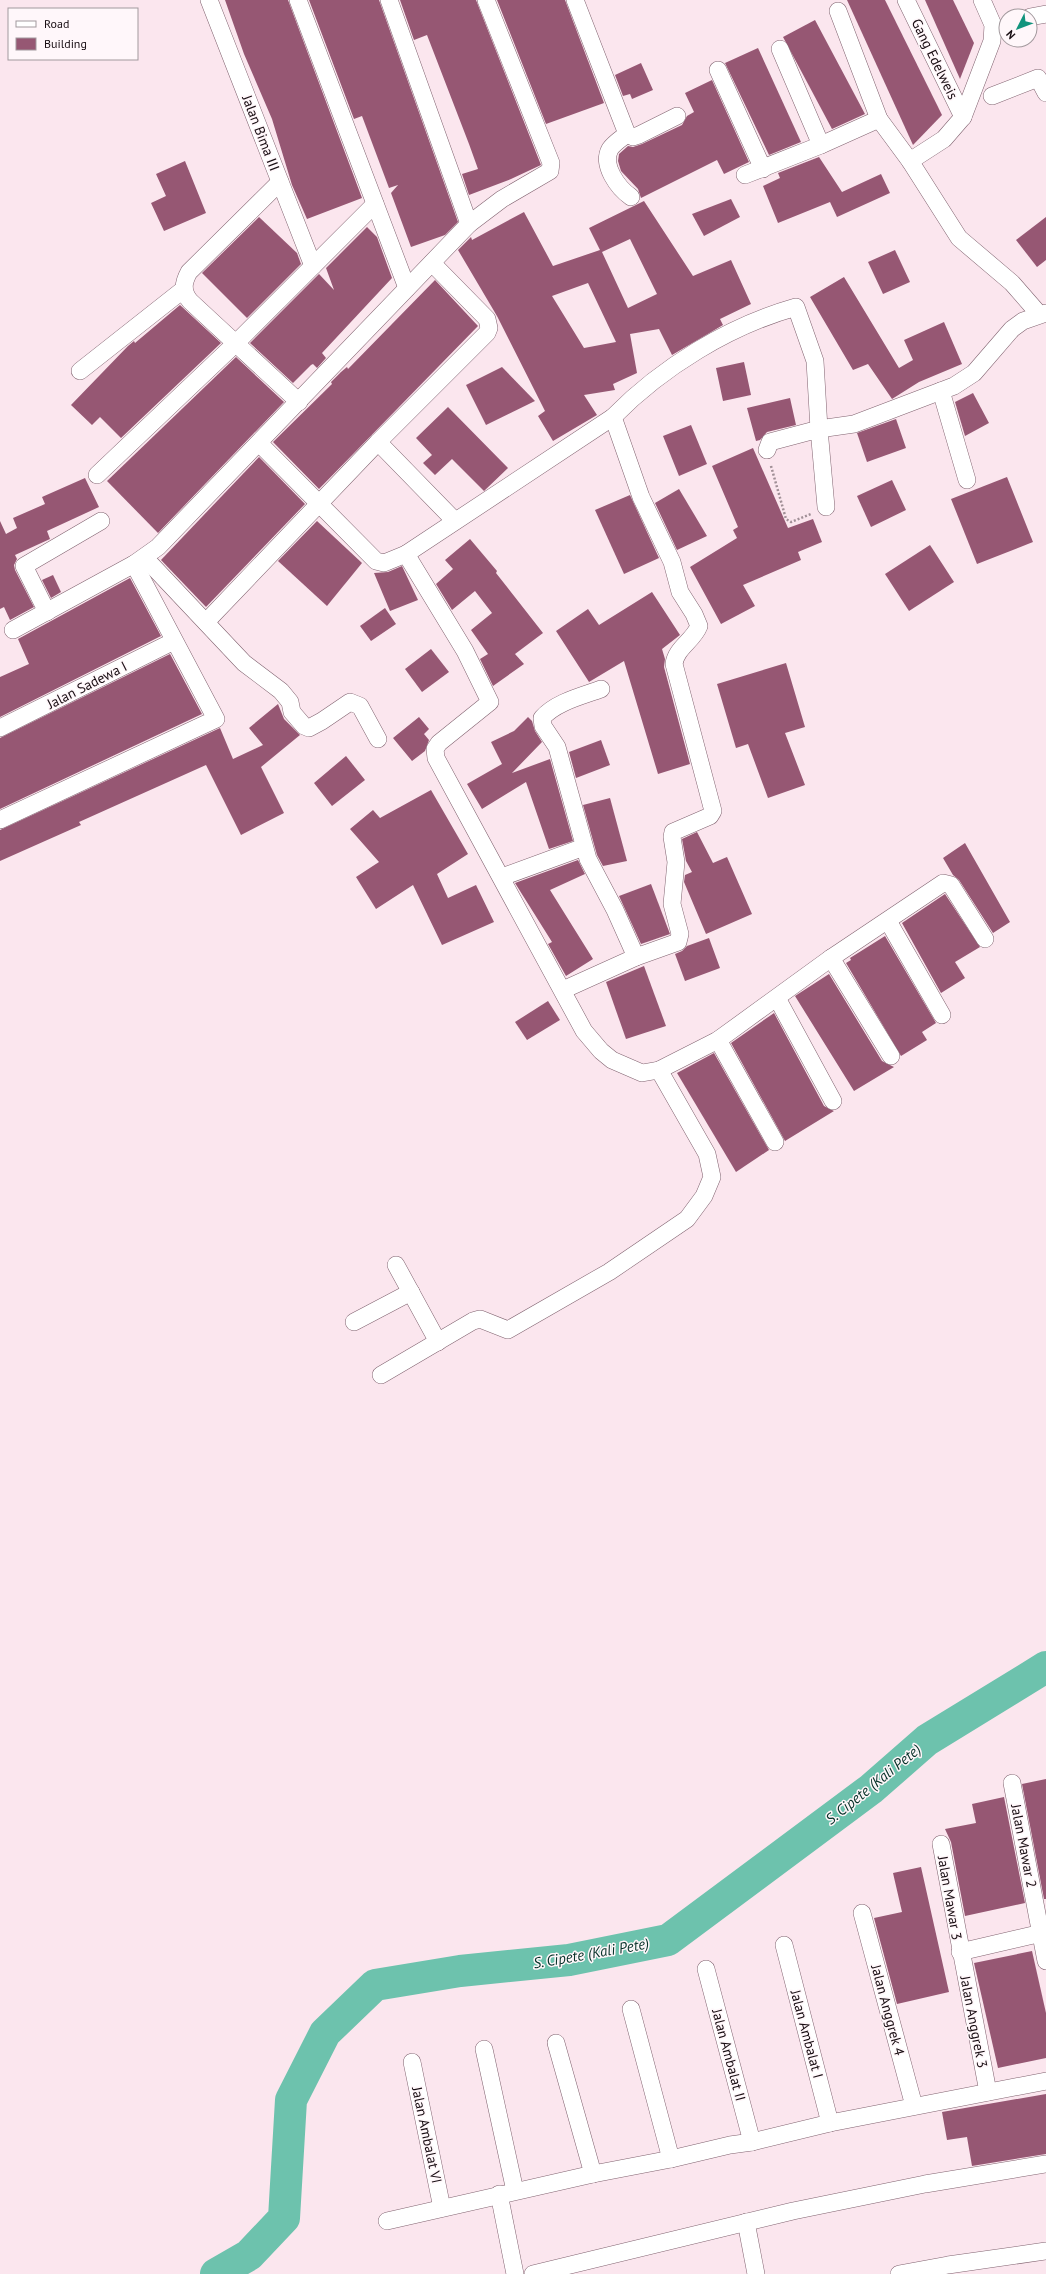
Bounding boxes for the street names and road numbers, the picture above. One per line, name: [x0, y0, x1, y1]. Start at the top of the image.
street label: Gang Edelweis: [908, 16, 962, 102]
street label: Jalan Bima III: [238, 92, 284, 173]
street label: Jalan Sadewa I: [43, 657, 130, 713]
street label: Jalan Mawar 2: [1007, 1802, 1041, 1889]
street label: Jalan Mawar 3: [934, 1854, 966, 1941]
street label: Jalan Anggrek 4: [867, 1962, 909, 2058]
street label: Jalan Anggrek 3: [956, 1973, 992, 2070]
street label: Jalan Ambalat I: [786, 1987, 827, 2080]
street label: Jalan Ambalat II: [708, 2006, 750, 2103]
street label: Jalan Ambalat VI: [408, 2084, 446, 2185]

